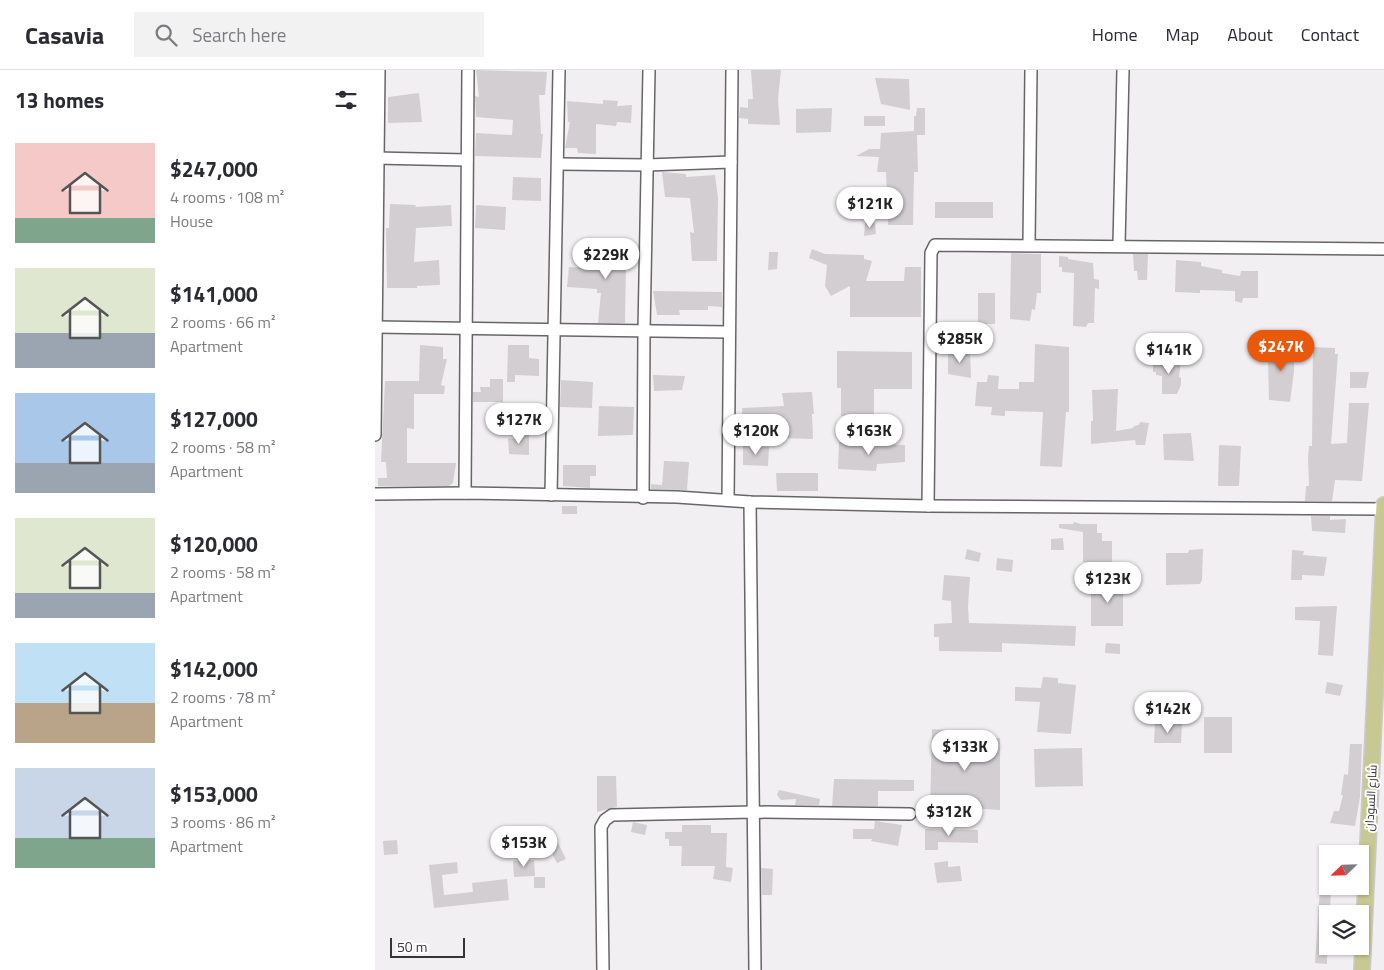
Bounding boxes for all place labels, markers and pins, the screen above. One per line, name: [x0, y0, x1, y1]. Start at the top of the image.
pin: $121K: [835, 186, 905, 229]
pin: $229K: [571, 238, 641, 280]
pin: $285K: [925, 322, 995, 364]
pin: $247K: [1246, 330, 1316, 372]
pin: $141K: [1134, 332, 1204, 375]
pin: $127K: [484, 402, 554, 445]
pin: $120K: [721, 414, 791, 456]
pin: $163K: [834, 414, 904, 456]
pin: $123K: [1073, 562, 1143, 604]
pin: $142K: [1133, 692, 1203, 734]
pin: $133K: [930, 730, 1000, 772]
pin: $312K: [914, 794, 984, 837]
pin: $153K: [489, 826, 559, 868]

